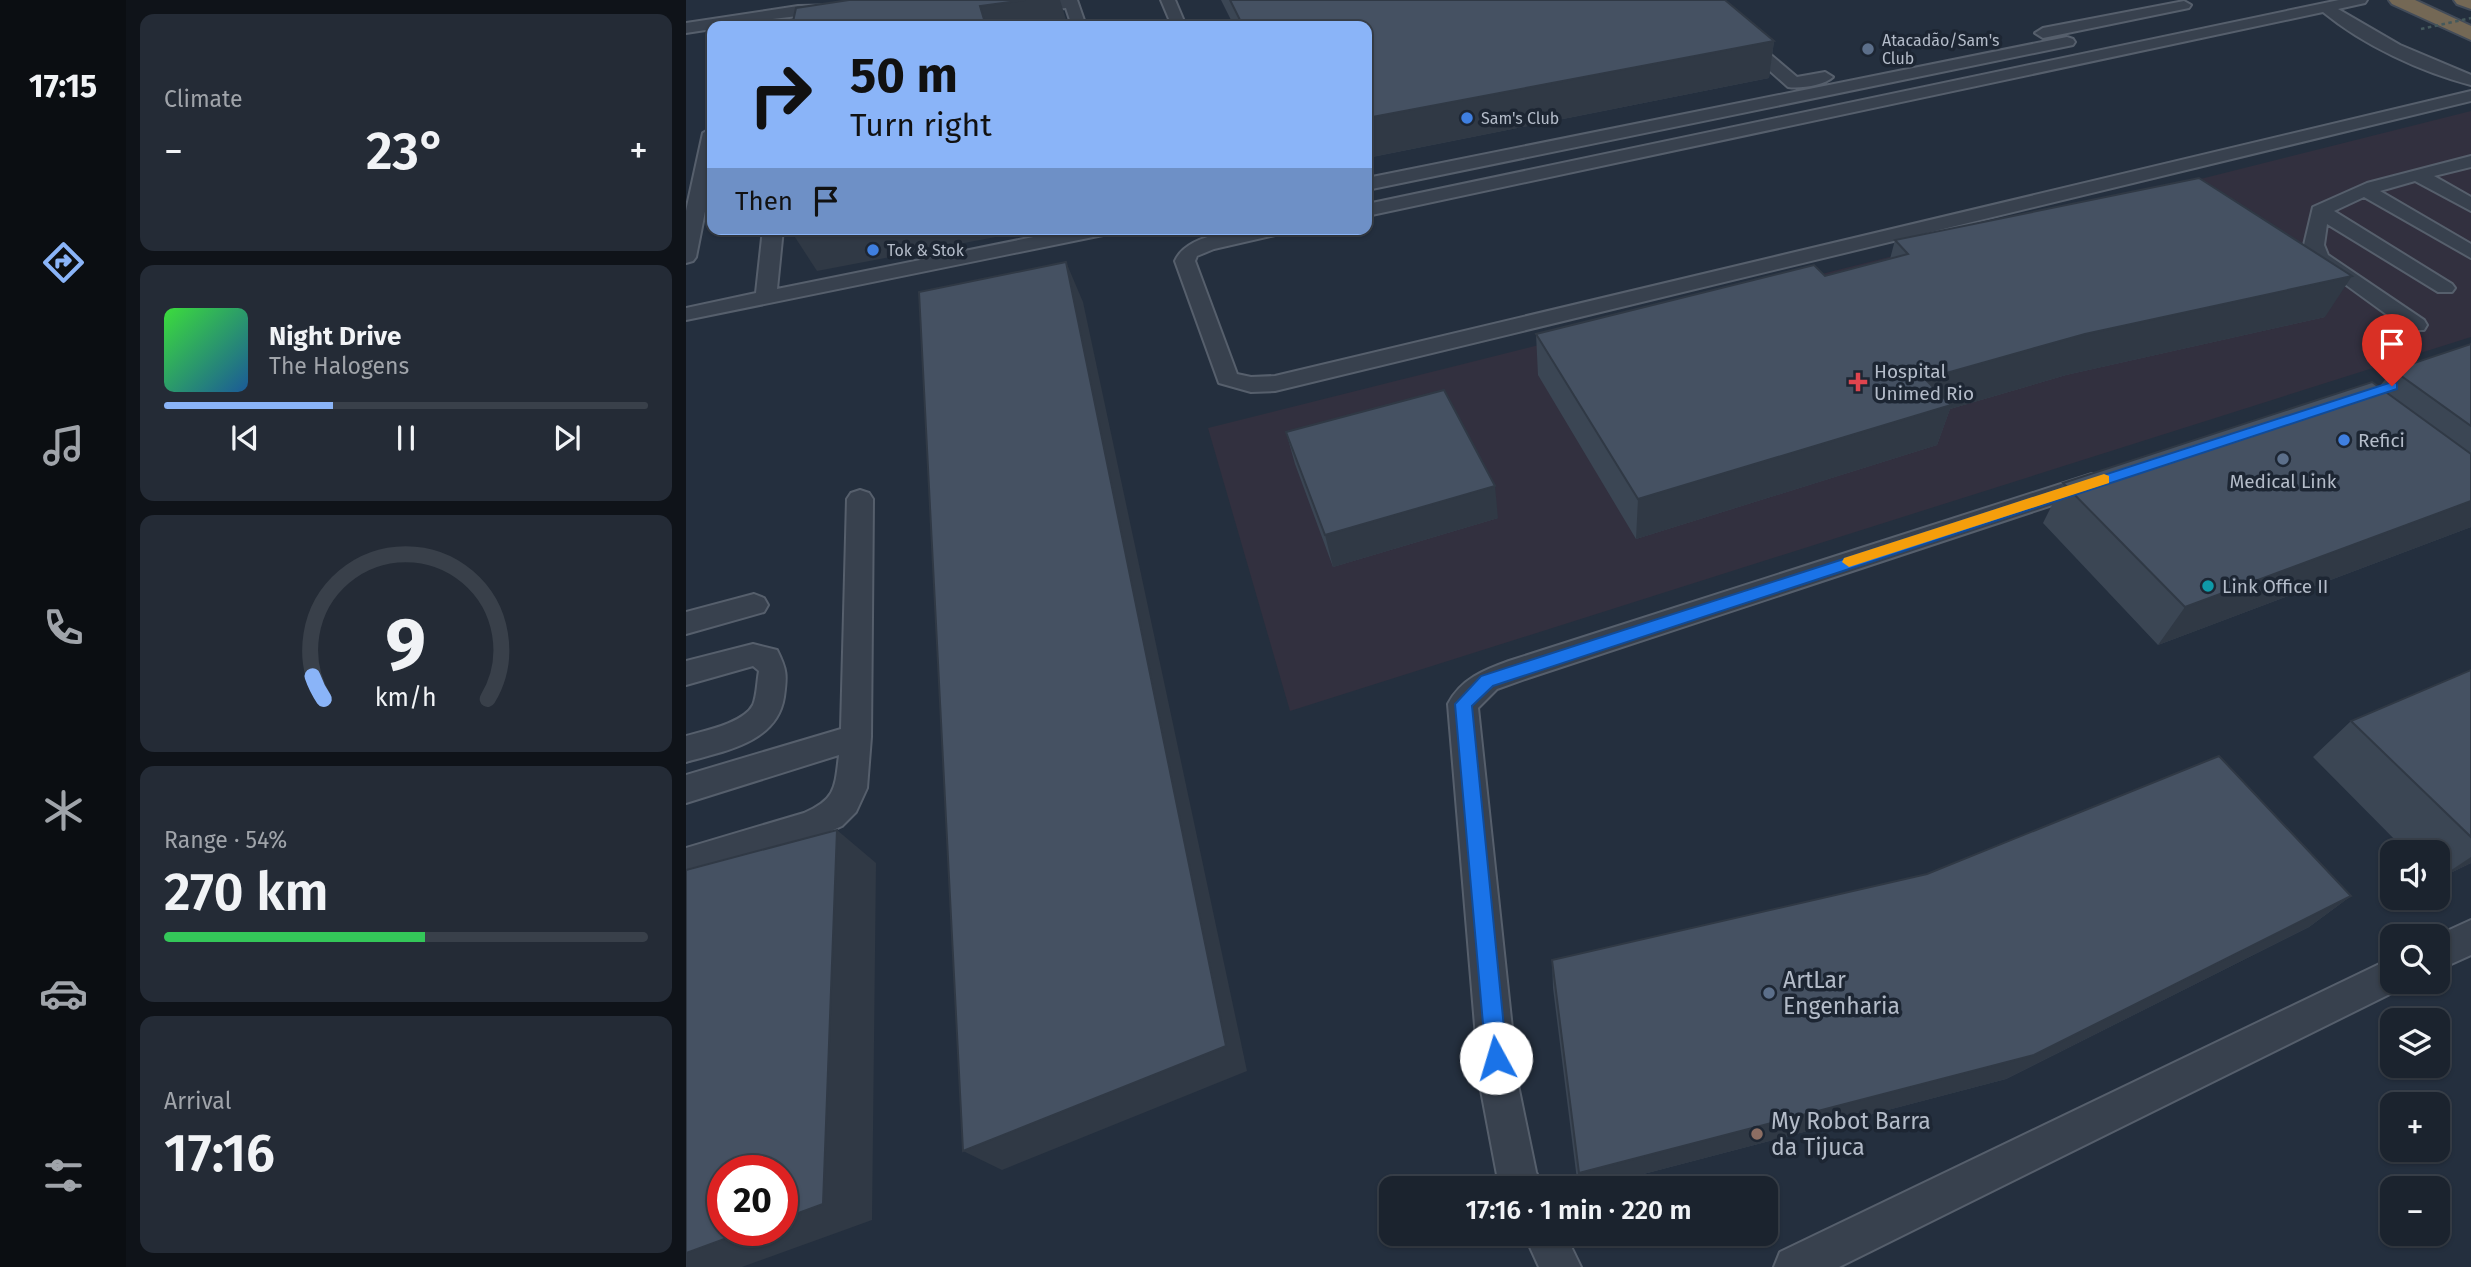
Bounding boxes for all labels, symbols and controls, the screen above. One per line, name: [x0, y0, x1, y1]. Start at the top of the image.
place label: Atacadão/Sam's Club: [1882, 31, 1999, 68]
marker: Atacadão/Sam's Club: [1860, 41, 1876, 57]
text: 50 m: [850, 46, 958, 105]
icon: right: [735, 49, 826, 140]
text: 17:15: [29, 67, 97, 105]
text: Climate: [164, 85, 243, 113]
text: Turn right: [850, 106, 992, 144]
place label: Sam's Club: [1481, 109, 1559, 128]
marker: Sam's Club: [1459, 110, 1475, 126]
text: 23°: [366, 120, 446, 183]
text: −: [164, 128, 183, 174]
text: +: [629, 128, 648, 174]
icon: arrive: [807, 182, 845, 220]
text: Then: [735, 186, 793, 217]
icon: directions: [39, 238, 88, 287]
place label: Tok & Stok: [887, 241, 965, 260]
marker: Tok & Stok: [865, 242, 881, 258]
pin: [2362, 314, 2422, 386]
text: Night Drive: [269, 321, 401, 352]
icon: arrive: [2373, 325, 2411, 363]
text: The Halogens: [269, 352, 409, 380]
place label: Hospital Unimed Rio: [1874, 360, 1974, 405]
marker: Hospital Unimed Rio: [1848, 372, 1868, 392]
icon: previous: [226, 419, 264, 457]
icon: pause: [387, 419, 425, 457]
icon: next: [548, 419, 586, 457]
icon: music: [39, 421, 88, 470]
place label: Refici: [2358, 429, 2405, 452]
marker: Refici: [2336, 432, 2352, 448]
marker: Medical Link: [2275, 451, 2291, 467]
place label: Medical Link: [2229, 470, 2337, 493]
place label: Link Office II: [2222, 575, 2328, 598]
marker: Link Office II: [2200, 578, 2216, 594]
text: 9: [386, 602, 426, 689]
icon: phone: [39, 603, 88, 652]
text: km/h: [375, 683, 437, 713]
icon: climate: [39, 786, 88, 835]
text: Range · 54%: [164, 826, 287, 854]
map controls: [2380, 840, 2450, 1246]
button: sound: [2380, 840, 2450, 910]
text: 270 km: [164, 861, 329, 924]
button: search: [2380, 924, 2450, 994]
place label: ArtLar Engenharia: [1783, 966, 1900, 1020]
icon: car: [39, 969, 88, 1018]
marker: ArtLar Engenharia: [1761, 985, 1777, 1001]
button: layers: [2380, 1008, 2450, 1078]
position arrow: [1459, 1021, 1533, 1095]
text: Arrival: [164, 1087, 231, 1115]
button: +: [2380, 1092, 2450, 1162]
place label: My Robot Barra da Tijuca: [1771, 1107, 1931, 1161]
text: 17:16: [164, 1122, 275, 1185]
marker: My Robot Barra da Tijuca: [1749, 1126, 1765, 1142]
icon: filters: [39, 1151, 88, 1200]
speed limit sign: 20: [707, 1155, 798, 1246]
button: −: [2380, 1176, 2450, 1246]
text: 17:16 · 1 min · 220 m: [1465, 1195, 1692, 1226]

